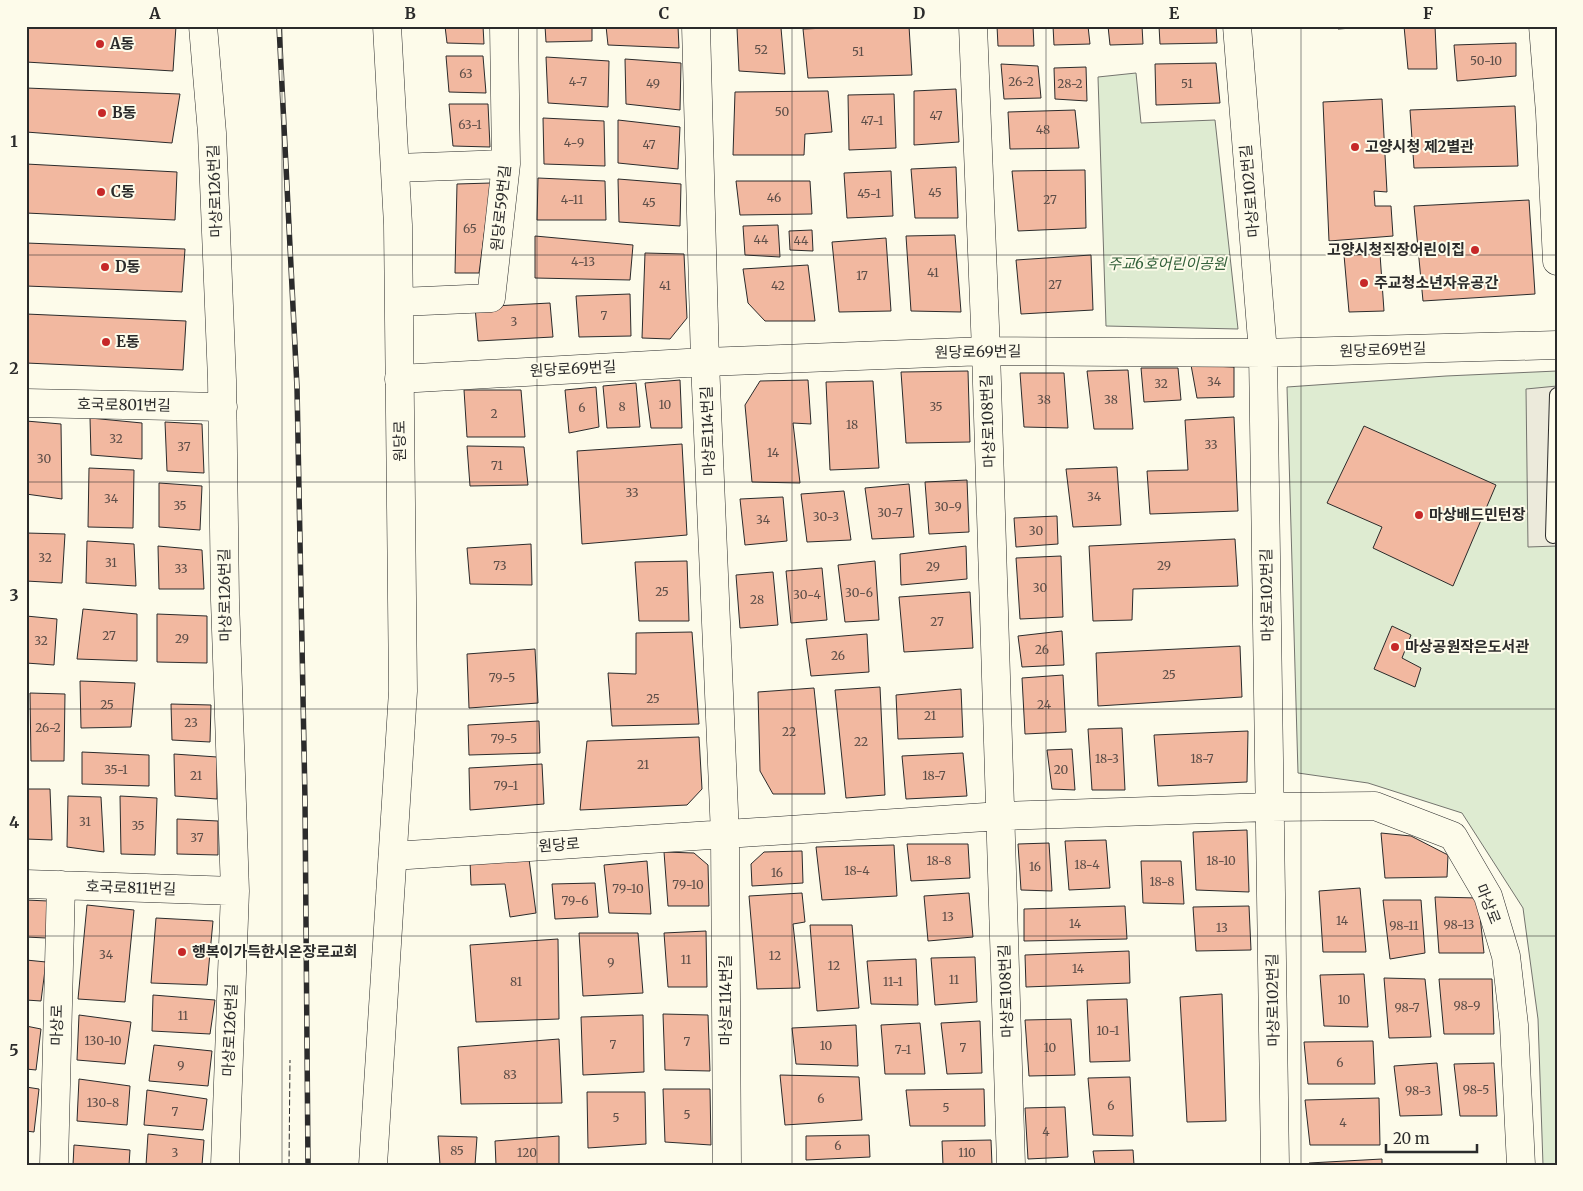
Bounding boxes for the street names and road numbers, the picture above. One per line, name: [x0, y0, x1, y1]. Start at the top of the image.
street label: 마상로126번길: [203, 144, 226, 238]
street label: 마상로102번길: [1236, 144, 1263, 238]
street label: 원당로59번길: [487, 164, 514, 252]
street label: 원당로69번길: [1339, 338, 1427, 361]
street label: 원당로69번길: [934, 341, 1022, 362]
street label: 원당로69번길: [529, 357, 617, 380]
street label: 마상로108번길: [976, 374, 999, 468]
street label: 마상로114번길: [696, 385, 719, 477]
street label: 호국로801번길: [77, 394, 171, 415]
street label: 원당로: [390, 420, 409, 462]
street label: 마상로126번길: [214, 548, 235, 642]
street label: 마상로102번길: [1256, 548, 1277, 642]
street label: 원당로: [538, 834, 580, 855]
street label: 호국로811번길: [85, 876, 177, 899]
street label: 마상로: [1472, 881, 1505, 927]
street label: 마상로108번길: [994, 944, 1017, 1038]
street label: 마상로102번길: [1262, 953, 1283, 1047]
street label: 마상로114번길: [716, 955, 735, 1045]
street label: 마상로126번길: [218, 983, 241, 1077]
street label: 마상로: [47, 1004, 66, 1046]

